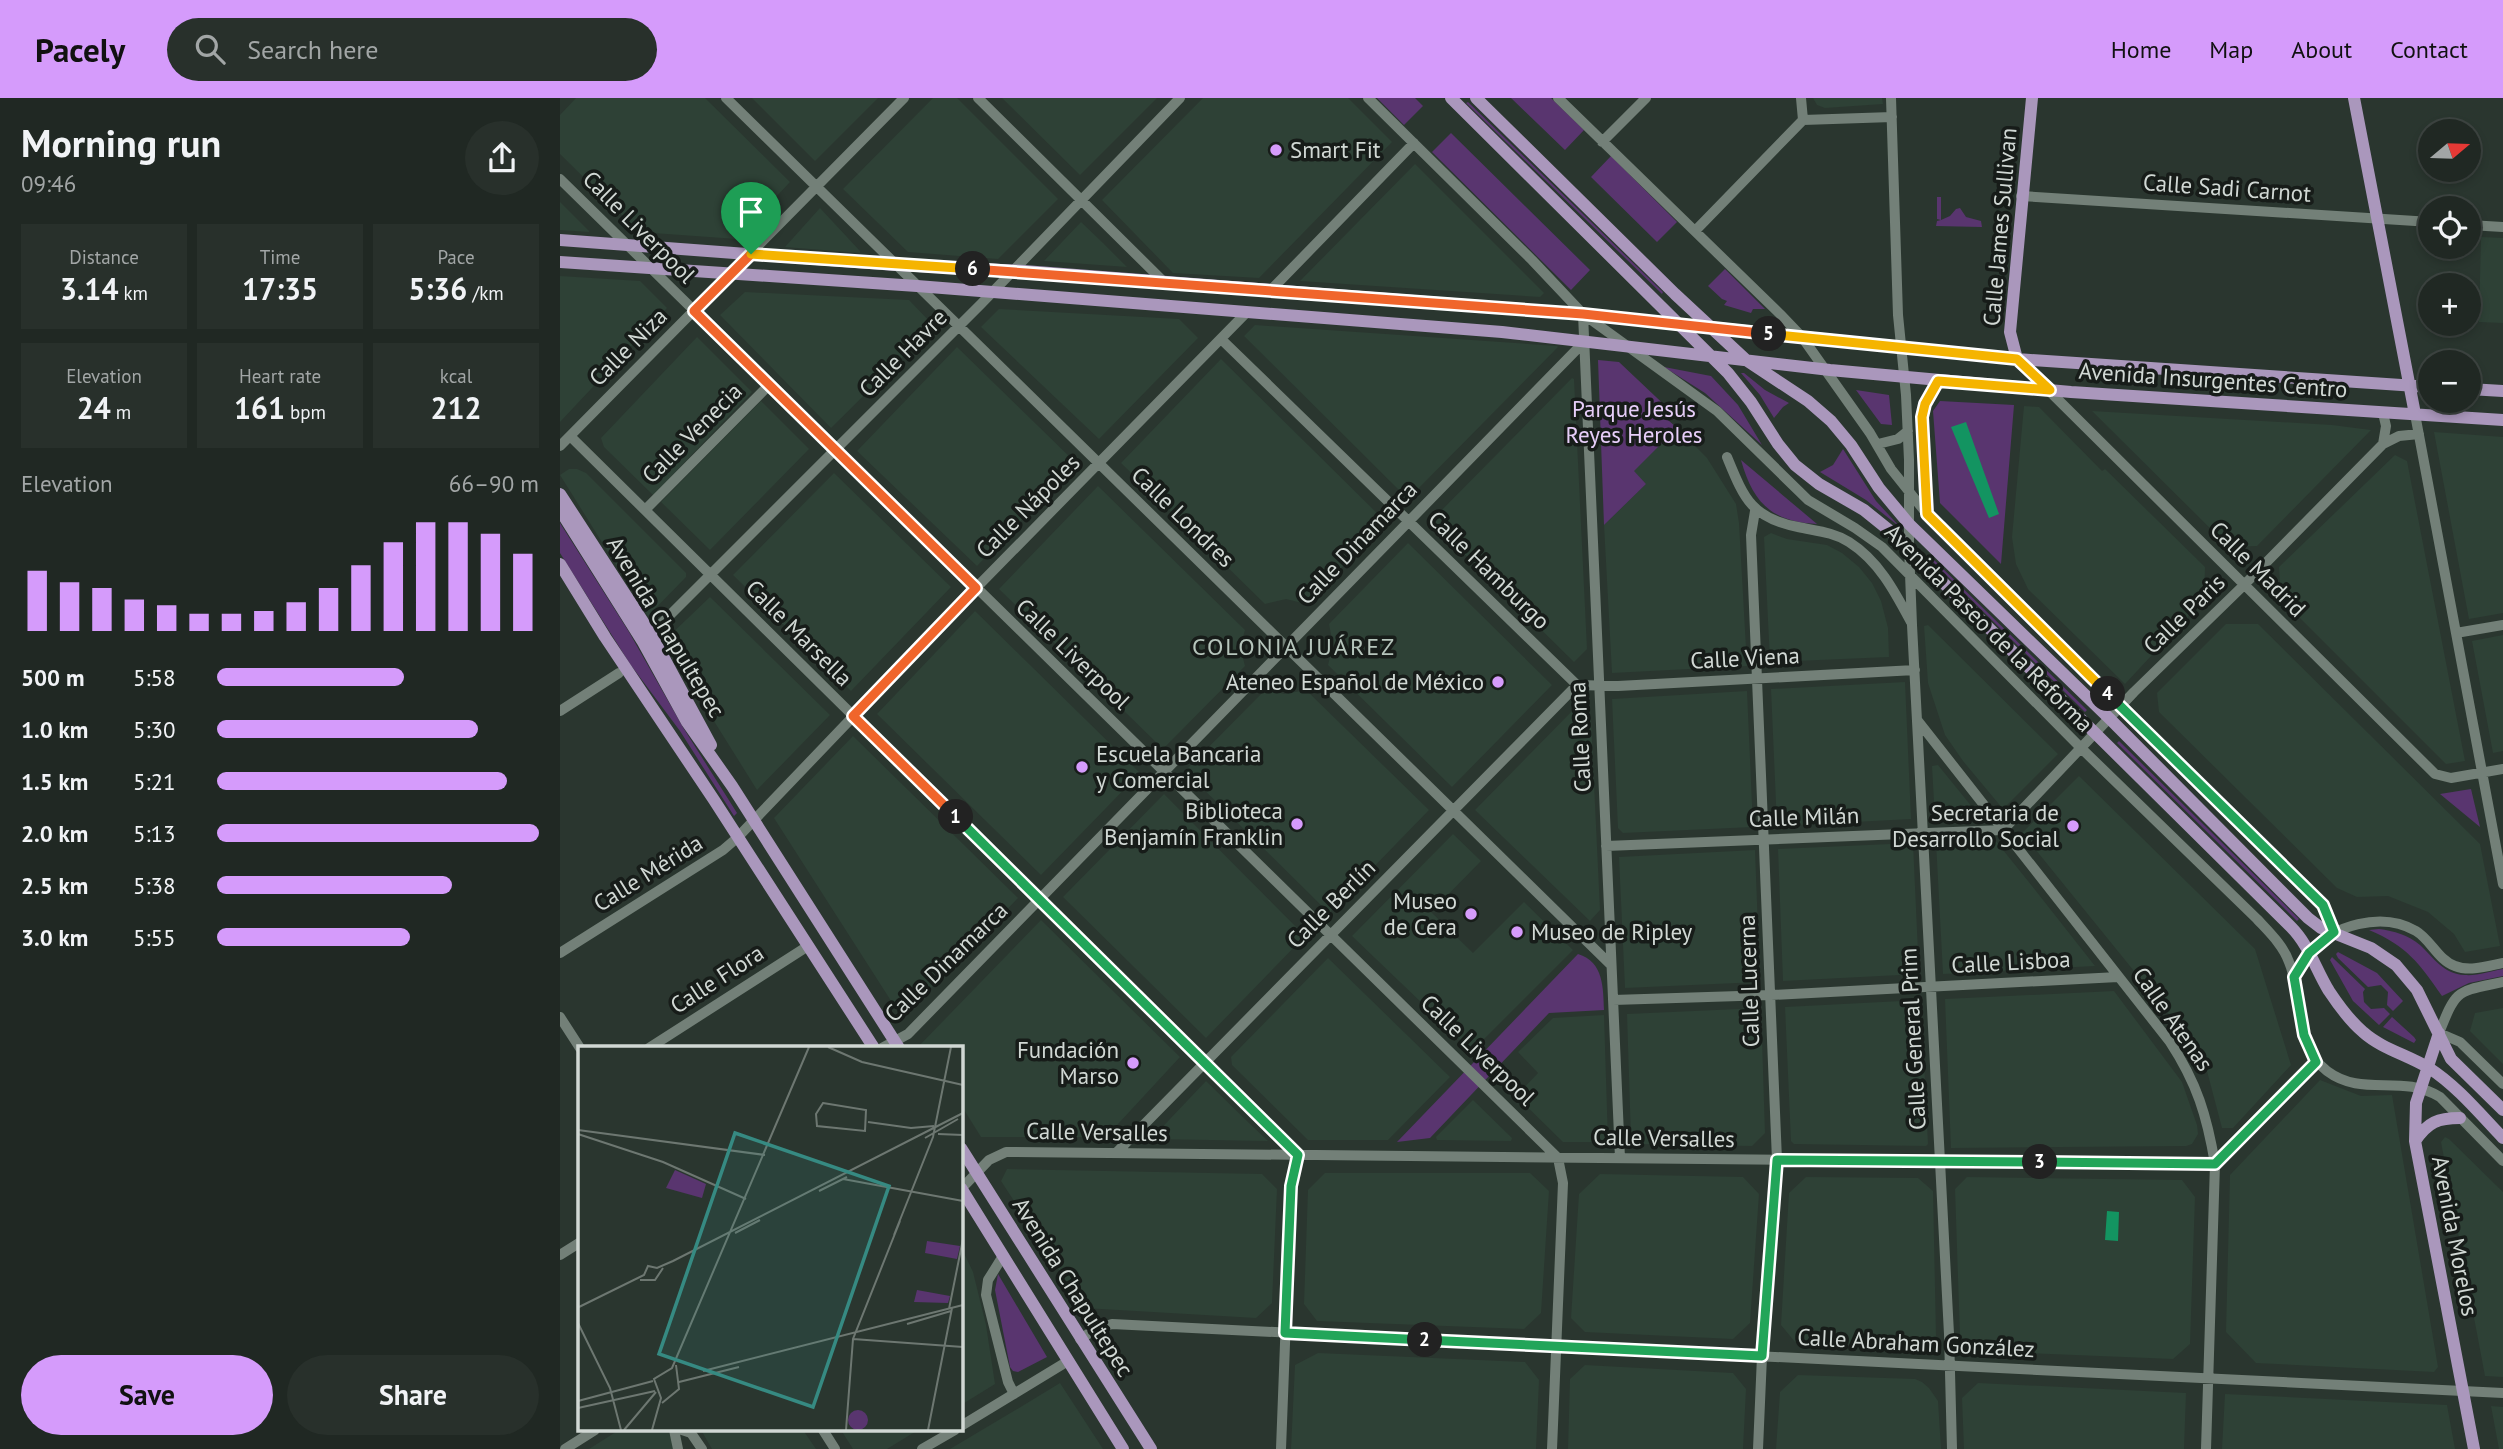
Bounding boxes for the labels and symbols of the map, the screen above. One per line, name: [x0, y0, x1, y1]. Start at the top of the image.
north arrow: [2418, 119, 2482, 182]
street label: Calle James Sullivan: [1976, 127, 2023, 327]
place label: Smart Fit: [1290, 135, 1381, 164]
marker: Smart Fit: [1268, 142, 1284, 158]
street label: Calle Liverpool: [577, 164, 702, 289]
street label: Calle Sadi Carnot: [2142, 167, 2312, 208]
pin: [721, 182, 781, 254]
pin: 6: [956, 252, 990, 286]
street label: Calle Niza: [582, 301, 673, 392]
street label: Calle Havre: [852, 302, 953, 403]
pin: 5: [1752, 316, 1786, 352]
street label: Avenida Insurgentes Centro: [2078, 356, 2348, 403]
street label: Calle Venecia: [635, 376, 748, 489]
park label: Parque Jesús Reyes Heroles: [1565, 394, 1703, 449]
street label: Calle Nápoles: [970, 448, 1086, 564]
street label: Calle Londres: [1126, 460, 1241, 573]
street label: Calle Dinamarca: [1291, 475, 1423, 610]
street label: Calle Hamburgo: [1422, 504, 1556, 635]
street label: Calle Madrid: [2204, 515, 2312, 623]
street label: Avenida Paseo de la Reforma: [1879, 517, 2100, 738]
street label: Avenida Chapultepec: [601, 531, 732, 722]
street label: Calle Paris: [2137, 568, 2231, 660]
street label: Calle Marsella: [740, 573, 859, 692]
street label: Calle Liverpool: [1010, 592, 1137, 716]
district label: COLONIA JUÁREZ: [1192, 631, 1396, 662]
street label: Calle Viena: [1689, 640, 1800, 675]
place label: Ateneo Español de México: [1226, 667, 1484, 696]
marker: Ateneo Español de México: [1490, 674, 1506, 690]
pin: 4: [2090, 676, 2126, 712]
street label: Calle Roma: [1562, 681, 1597, 793]
place label: Escuela Bancaria y Comercial: [1096, 739, 1261, 794]
marker: Escuela Bancaria y Comercial: [1074, 759, 1090, 775]
place label: Biblioteca Benjamín Franklin: [1104, 796, 1283, 851]
place label: Secretaria de Desarrollo Social: [1892, 798, 2059, 853]
pin: 1: [938, 800, 974, 834]
street label: Calle Milán: [1748, 800, 1860, 833]
marker: Biblioteca Benjamín Franklin: [1289, 816, 1305, 832]
marker: Secretaria de Desarrollo Social: [2065, 818, 2081, 834]
street label: Calle Mérida: [588, 828, 708, 917]
street label: Calle Berlín: [1280, 853, 1381, 954]
place label: Museo de Cera: [1384, 886, 1457, 941]
street label: Calle Dinamarca: [878, 896, 1013, 1028]
marker: Museo de Cera: [1463, 906, 1479, 922]
street label: Calle Lucerna: [1732, 914, 1765, 1048]
place label: Museo de Ripley: [1531, 917, 1693, 946]
marker: Museo de Ripley: [1509, 924, 1525, 940]
street label: Calle Flora: [665, 938, 769, 1019]
street label: Calle Lisboa: [1951, 944, 2071, 979]
street label: Calle General Prim: [1893, 947, 1932, 1131]
street label: Calle Atenas: [2127, 961, 2220, 1076]
street label: Calle Liverpool: [1415, 988, 1542, 1112]
place label: Fundación Marso: [1017, 1035, 1119, 1090]
inset map: [578, 1046, 962, 1432]
marker: Fundación Marso: [1125, 1055, 1141, 1071]
street label: Calle Versalles: [1026, 1116, 1168, 1147]
street label: Calle Versalles: [1593, 1122, 1735, 1153]
pin: 3: [2022, 1144, 2058, 1180]
street label: Avenida Morelos: [2426, 1153, 2485, 1318]
street label: Avenida Chapultepec: [1007, 1192, 1140, 1382]
pin: 2: [1408, 1322, 1442, 1358]
street label: Calle Abraham González: [1797, 1322, 2035, 1363]

